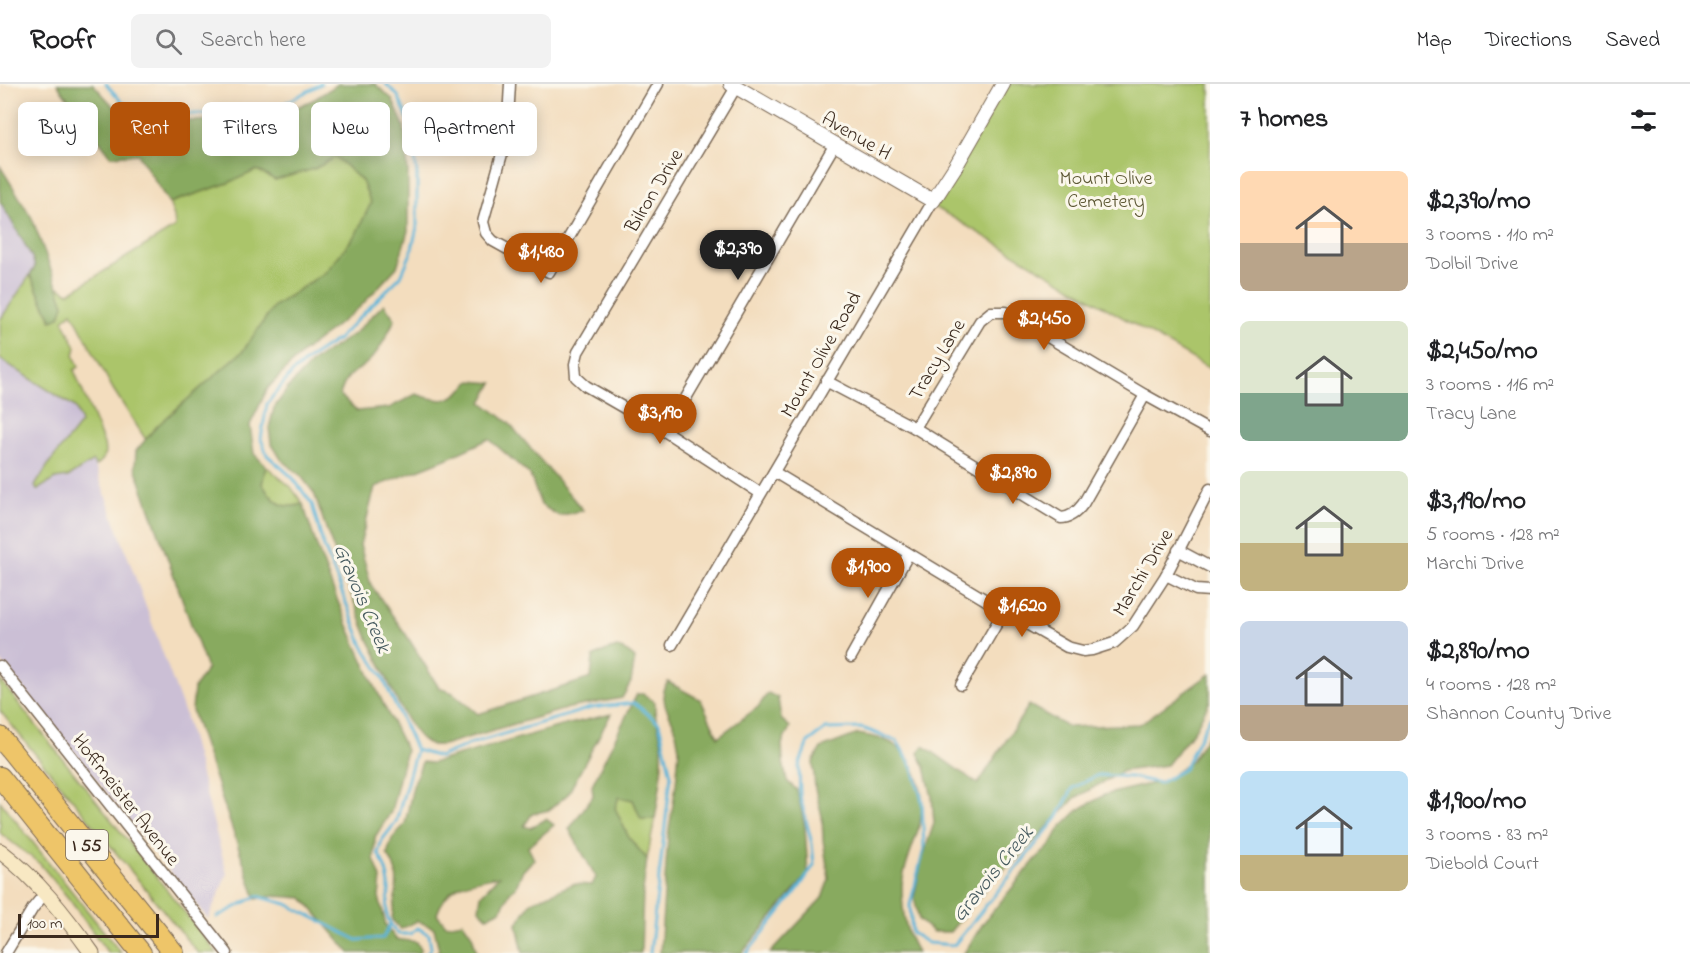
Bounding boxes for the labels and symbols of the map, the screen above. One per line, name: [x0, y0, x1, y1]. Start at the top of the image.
street label: Avenue H: [815, 106, 896, 169]
street label: Bilron Drive: [618, 144, 692, 240]
park label: Mount Olive Cemetery: [1060, 165, 1152, 217]
pin: $2,390: [689, 230, 787, 281]
pin: $1,480: [492, 233, 590, 284]
street label: Mount Olive Road: [774, 287, 870, 424]
pin: $2,450: [995, 300, 1093, 351]
street label: Tracy Lane: [902, 314, 974, 407]
pin: $3,190: [611, 394, 709, 445]
pin: $2,890: [964, 454, 1062, 505]
street label: Marchi Drive: [1107, 524, 1182, 623]
water label: Gravois Creek: [325, 540, 398, 659]
pin: $1,900: [819, 548, 917, 599]
pin: $1,620: [973, 587, 1071, 638]
street label: Hoffmeister Avenue: [64, 728, 186, 873]
water label: Gravois Creek: [945, 819, 1042, 929]
road number: I 55: [66, 830, 108, 860]
scale bar: [18, 911, 159, 938]

